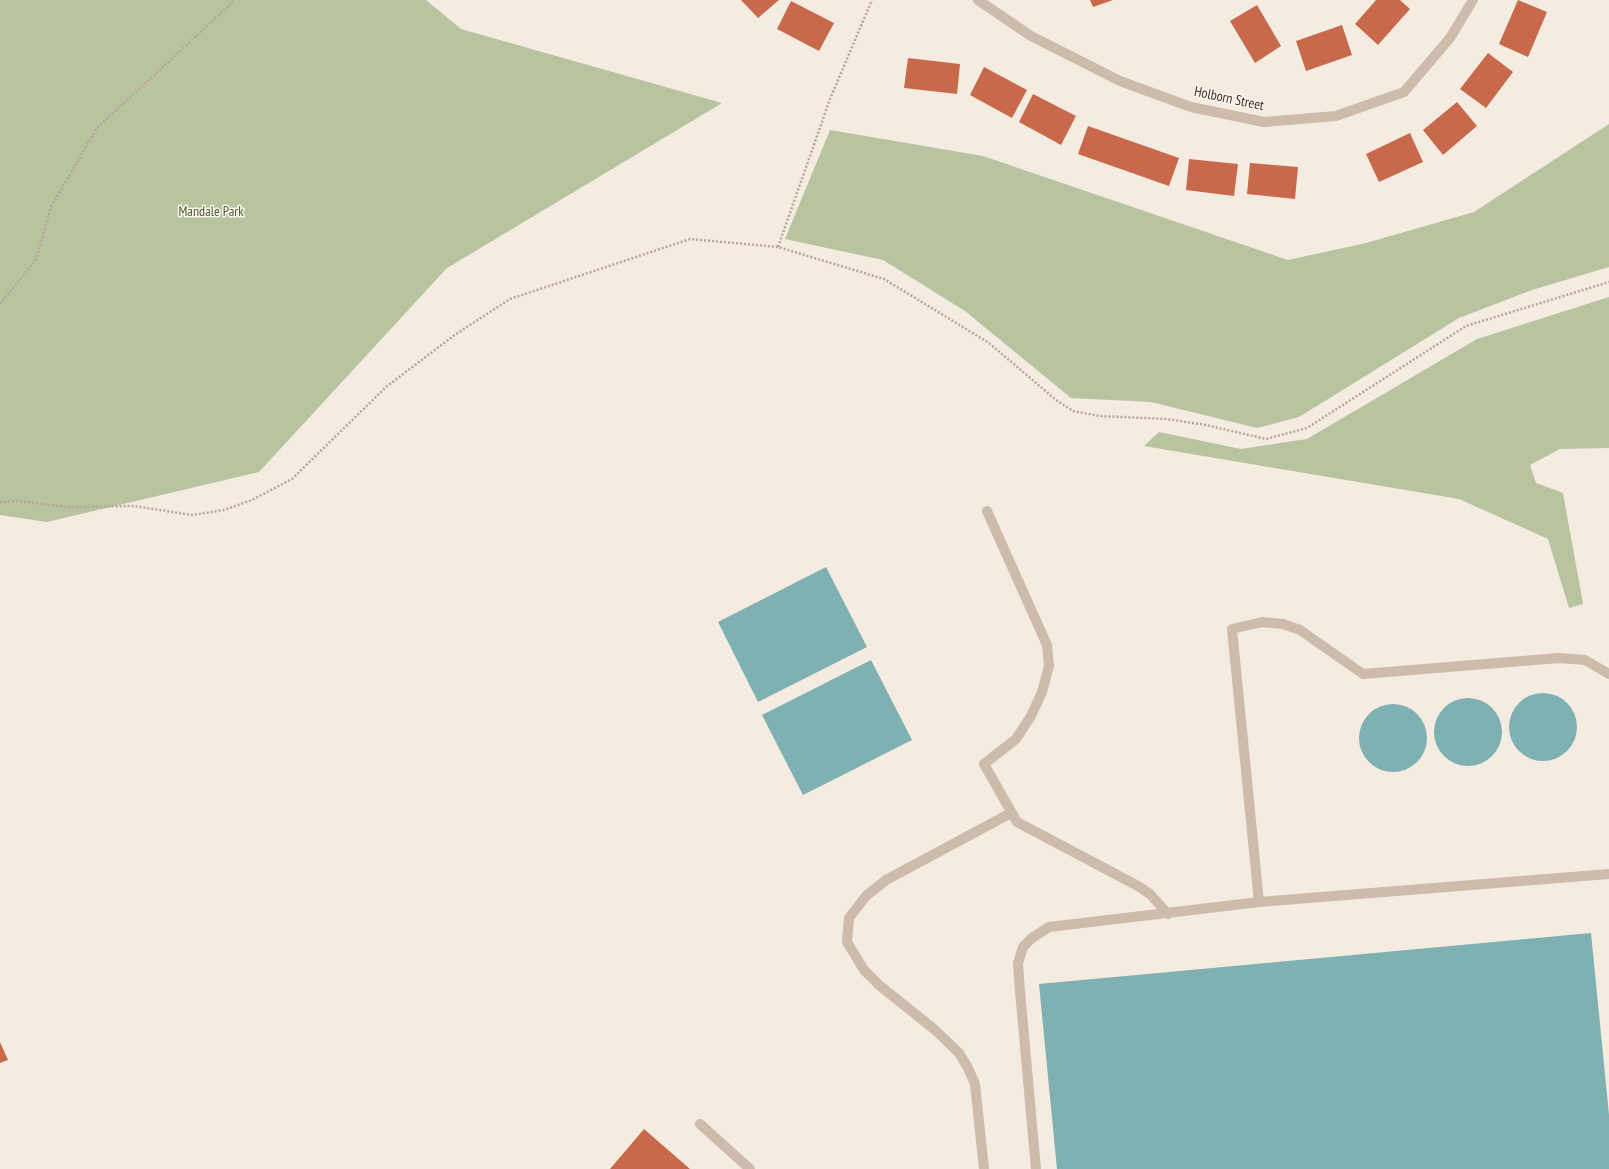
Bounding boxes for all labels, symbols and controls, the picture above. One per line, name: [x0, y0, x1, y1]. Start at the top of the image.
street label: Holborn Street: [1193, 83, 1265, 115]
park label: Mandale Park: [178, 204, 244, 220]

